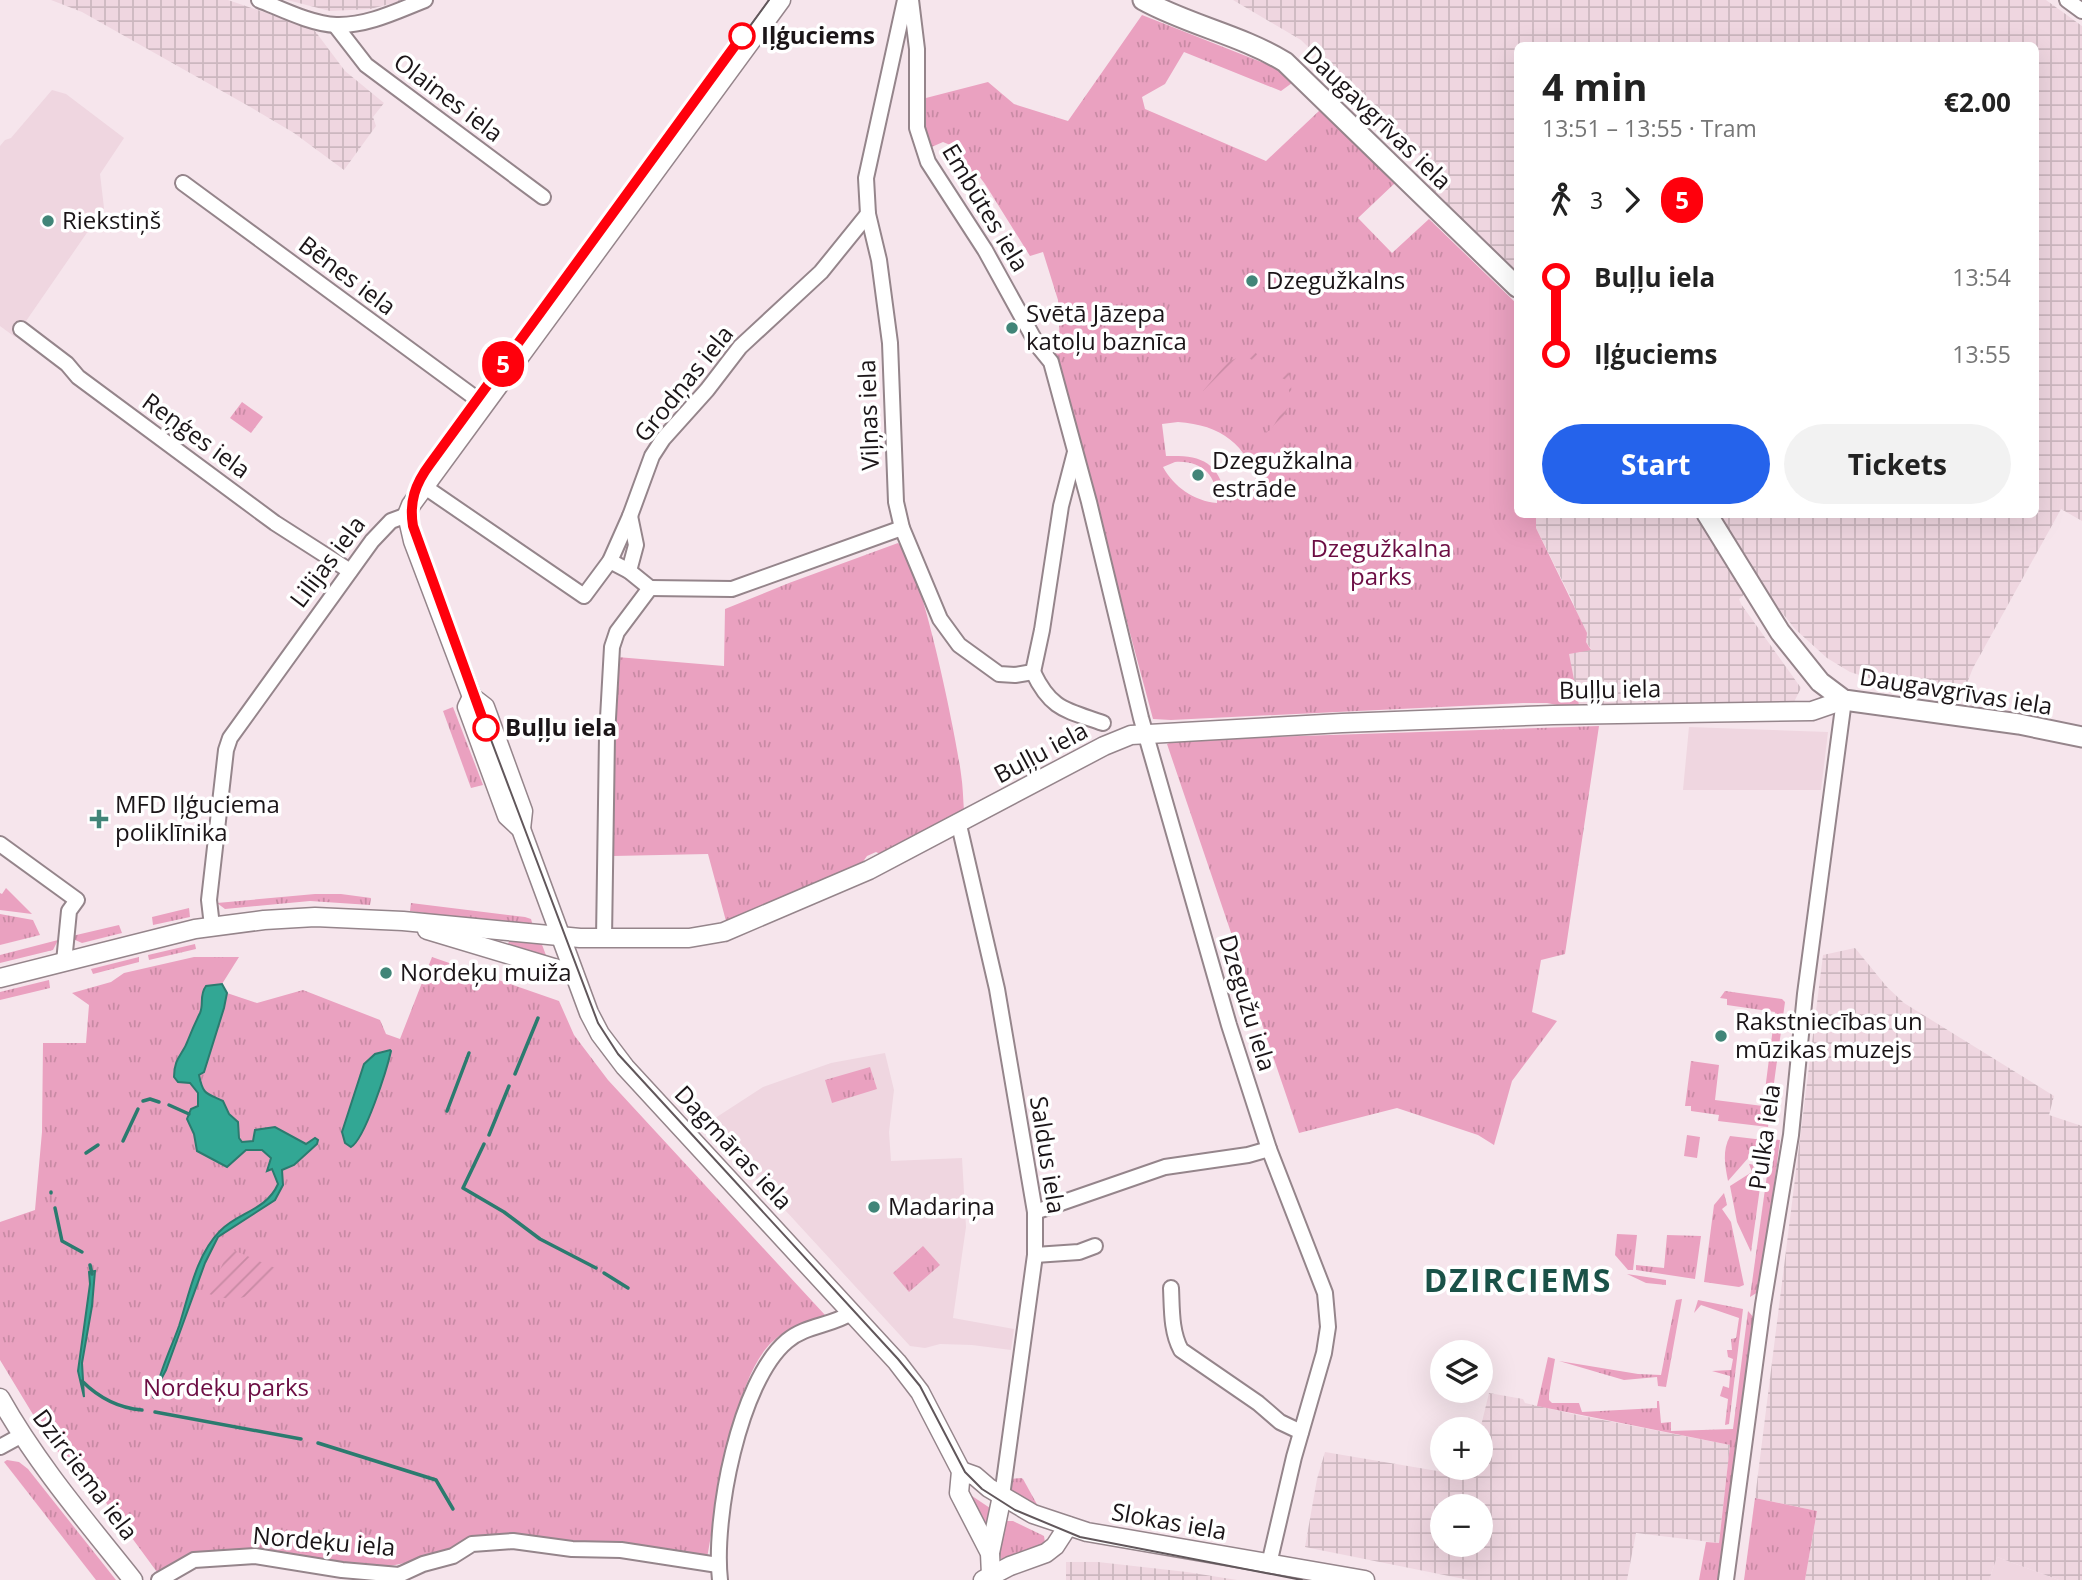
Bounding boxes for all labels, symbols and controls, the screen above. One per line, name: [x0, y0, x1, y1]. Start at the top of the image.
place label: Iļģuciems: [761, 18, 875, 51]
marker: Iļģuciems: [729, 23, 755, 49]
street label: Daugavgrīvas iela: [1297, 37, 1460, 196]
street label: Olaines iela: [387, 45, 510, 149]
text: 4 min: [1542, 60, 1647, 112]
text: €2.00: [1944, 84, 2011, 120]
text: 13:51 – 13:55 · Tram: [1542, 112, 1757, 144]
street label: Embūtes iela: [935, 137, 1037, 277]
icon: walk: [1542, 181, 1580, 219]
icon: forward: [1613, 181, 1651, 219]
text: 5: [1675, 183, 1689, 216]
text: 3: [1590, 184, 1603, 216]
place label: Riekstiņš: [62, 203, 161, 236]
marker: Riekstiņš: [40, 213, 56, 229]
street label: Bēnes iela: [293, 227, 403, 322]
text: Buļļu iela: [1594, 259, 1715, 295]
text: 13:54: [1952, 261, 2011, 293]
place label: Dzegužkalns: [1266, 263, 1405, 296]
marker: Dzegužkalns: [1244, 273, 1260, 289]
place label: Svētā Jāzepa katoļu baznīca: [1026, 296, 1187, 357]
street label: Grodņas iela: [626, 318, 740, 448]
marker: Svētā Jāzepa katoļu baznīca: [1004, 320, 1020, 336]
text: Iļģuciems: [1594, 336, 1717, 372]
text: 13:55: [1952, 338, 2011, 370]
line badge: 5: [480, 341, 526, 387]
text: 5: [496, 347, 510, 380]
street label: Viļņas iela: [849, 359, 886, 471]
street label: Reņģes iela: [136, 384, 258, 485]
button: Start: [1542, 424, 1770, 504]
button: Tickets: [1784, 424, 2011, 504]
place label: Dzegužkalna estrāde: [1212, 443, 1353, 504]
marker: Dzegužkalna estrāde: [1190, 467, 1206, 483]
street label: Lilijas iela: [282, 509, 372, 614]
park label: Dzegužkalna parks: [1310, 531, 1452, 592]
street label: Daugavgrīvas iela: [1858, 659, 2055, 722]
street label: Buļļu iela: [1559, 671, 1661, 706]
place label: Buļļu iela: [505, 710, 617, 743]
street label: Buļļu iela: [987, 713, 1093, 790]
marker: Buļļu iela: [473, 715, 499, 741]
place label: MFD Iļģuciema poliklīnika: [115, 787, 280, 848]
marker: MFD Iļģuciema poliklīnika: [89, 809, 109, 829]
street label: Dzegužu iela: [1212, 930, 1285, 1075]
place label: Nordeķu muiža: [400, 955, 572, 988]
marker: Nordeķu muiža: [378, 965, 394, 981]
place label: Rakstniecības un mūzikas muzejs: [1735, 1004, 1923, 1065]
marker: Rakstniecības un mūzikas muzejs: [1713, 1028, 1729, 1044]
street label: Dagmāras iela: [668, 1078, 800, 1216]
street label: Pulka iela: [1740, 1082, 1787, 1192]
street label: Saldus iela: [1023, 1094, 1074, 1216]
place label: Madariņa: [888, 1189, 995, 1222]
marker: Madariņa: [866, 1199, 882, 1215]
district label: DZIRCIEMS: [1424, 1258, 1612, 1301]
map controls: [1430, 1340, 1493, 1557]
button: layers: [1430, 1340, 1493, 1403]
park label: Nordeķu parks: [143, 1370, 309, 1403]
street label: Dzirciema iela: [26, 1402, 146, 1546]
button: +: [1430, 1417, 1493, 1480]
street label: Slokas iela: [1109, 1494, 1229, 1547]
button: −: [1430, 1494, 1493, 1557]
street label: Nordeķu iela: [251, 1518, 397, 1563]

